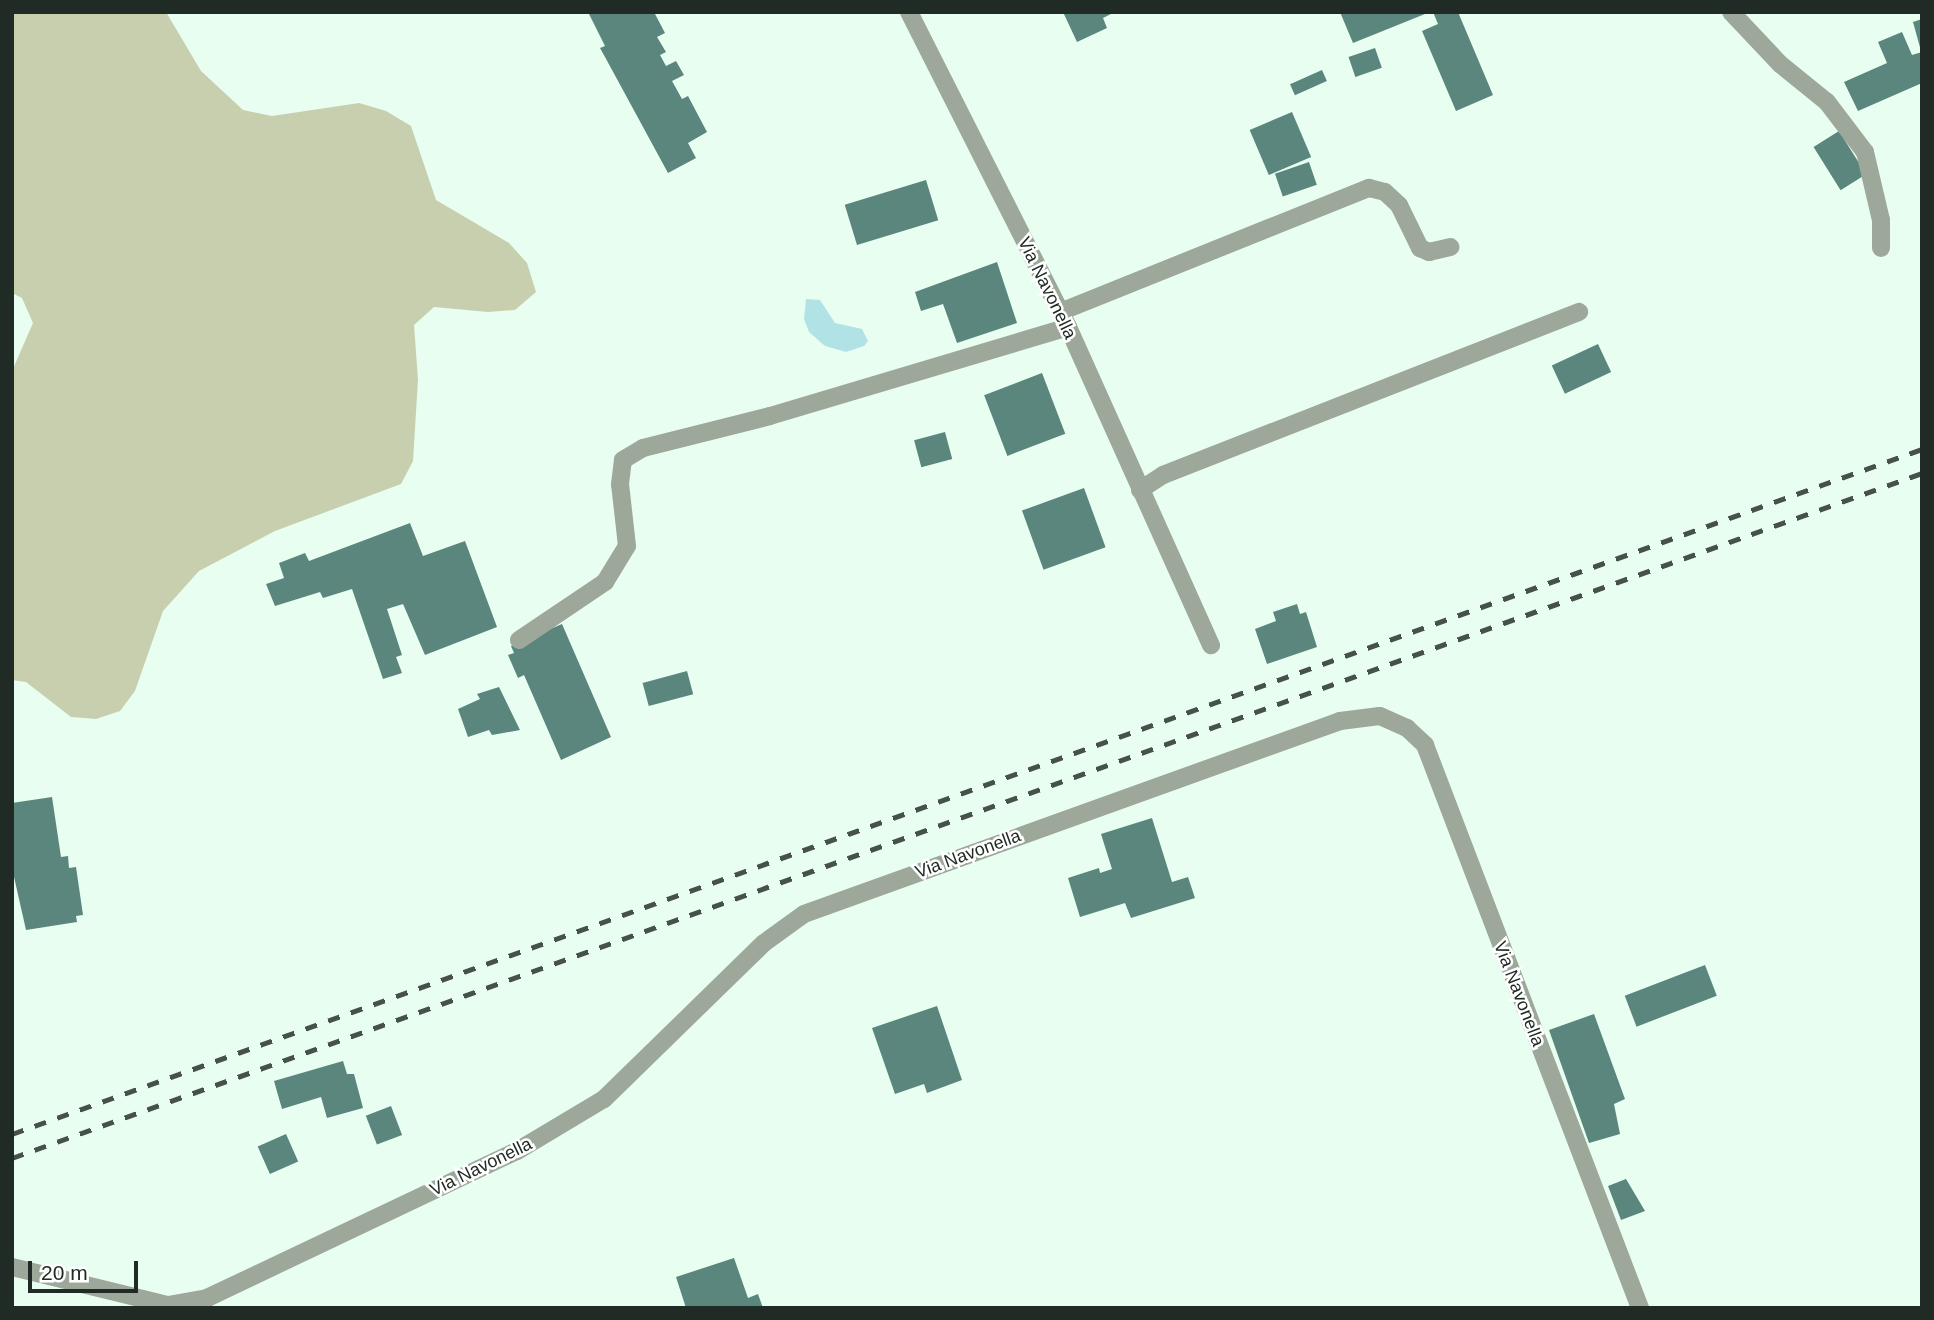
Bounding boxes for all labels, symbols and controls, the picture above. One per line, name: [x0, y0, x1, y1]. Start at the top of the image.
street label: Via Navonella: [1013, 233, 1081, 343]
street label: Via Navonella: [912, 825, 1024, 883]
street label: Via Navonella: [1489, 938, 1549, 1050]
street label: Via Navonella: [426, 1133, 536, 1201]
scale bar: [32, 1246, 142, 1290]
text: 20 m: [41, 1261, 88, 1284]

